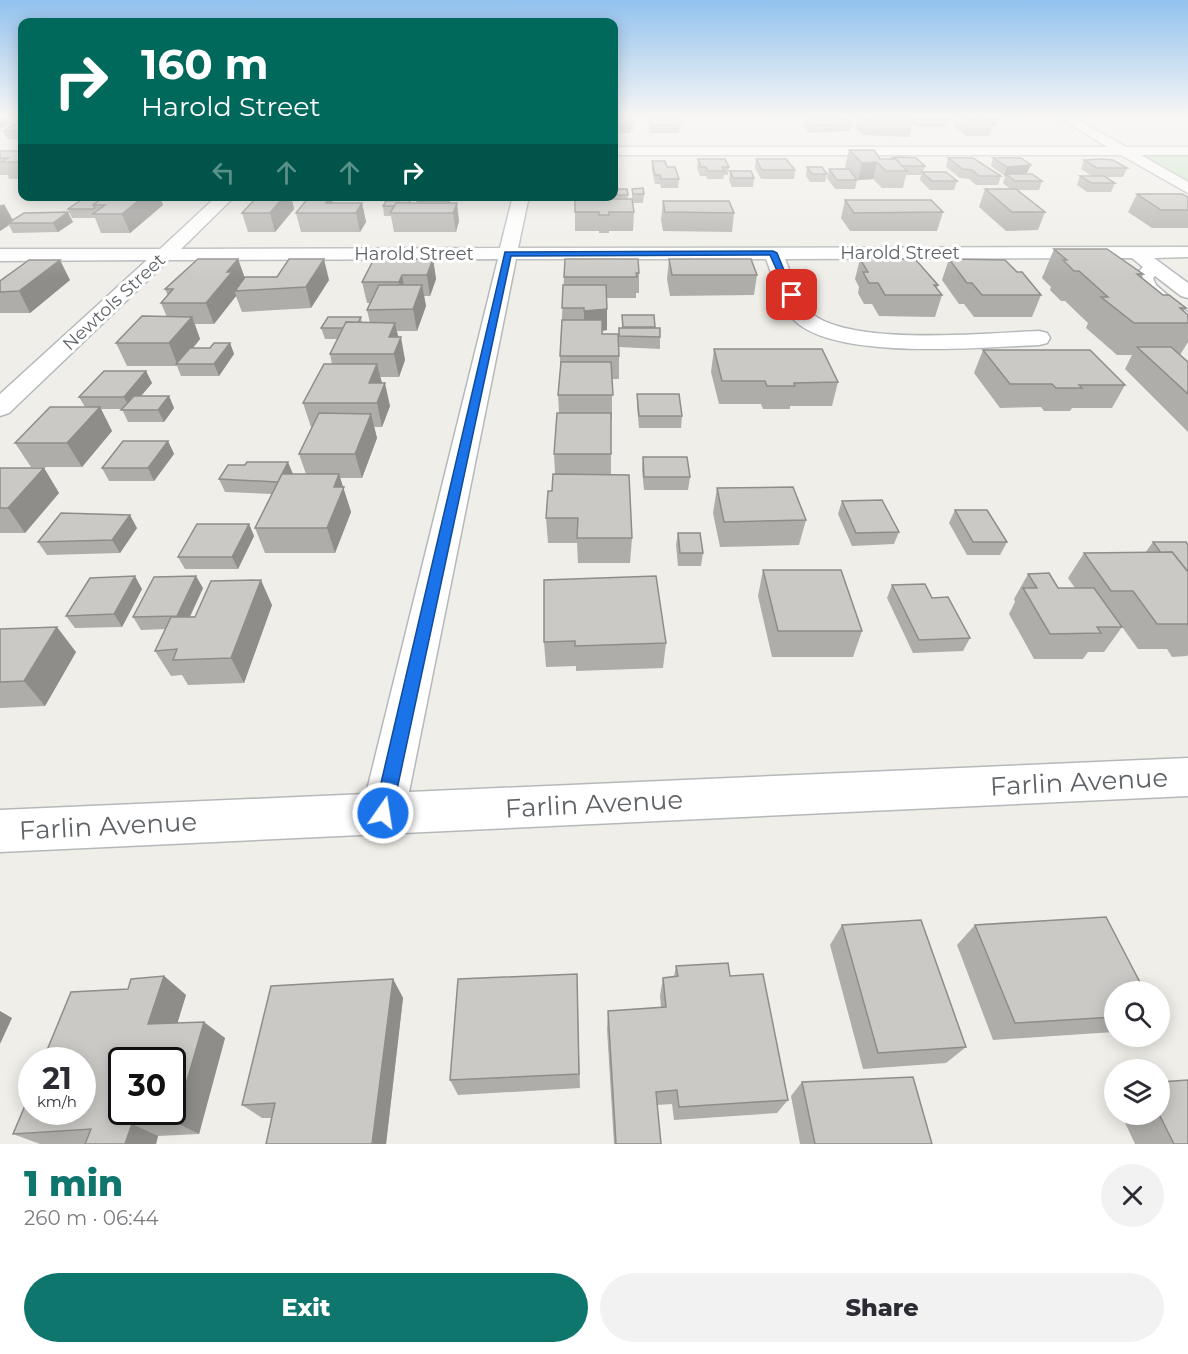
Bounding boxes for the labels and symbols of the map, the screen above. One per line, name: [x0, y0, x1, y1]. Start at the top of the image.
street label: Harold Street: [840, 242, 960, 264]
street label: Harold Street: [354, 243, 474, 265]
street label: Newtols Street: [58, 249, 170, 355]
pin: [766, 269, 817, 320]
street label: Farlin Avenue: [989, 761, 1169, 803]
position arrow: [351, 781, 415, 845]
street label: Farlin Avenue: [504, 783, 684, 825]
street label: Farlin Avenue: [18, 805, 198, 847]
speed limit sign: 30: [108, 1047, 186, 1125]

